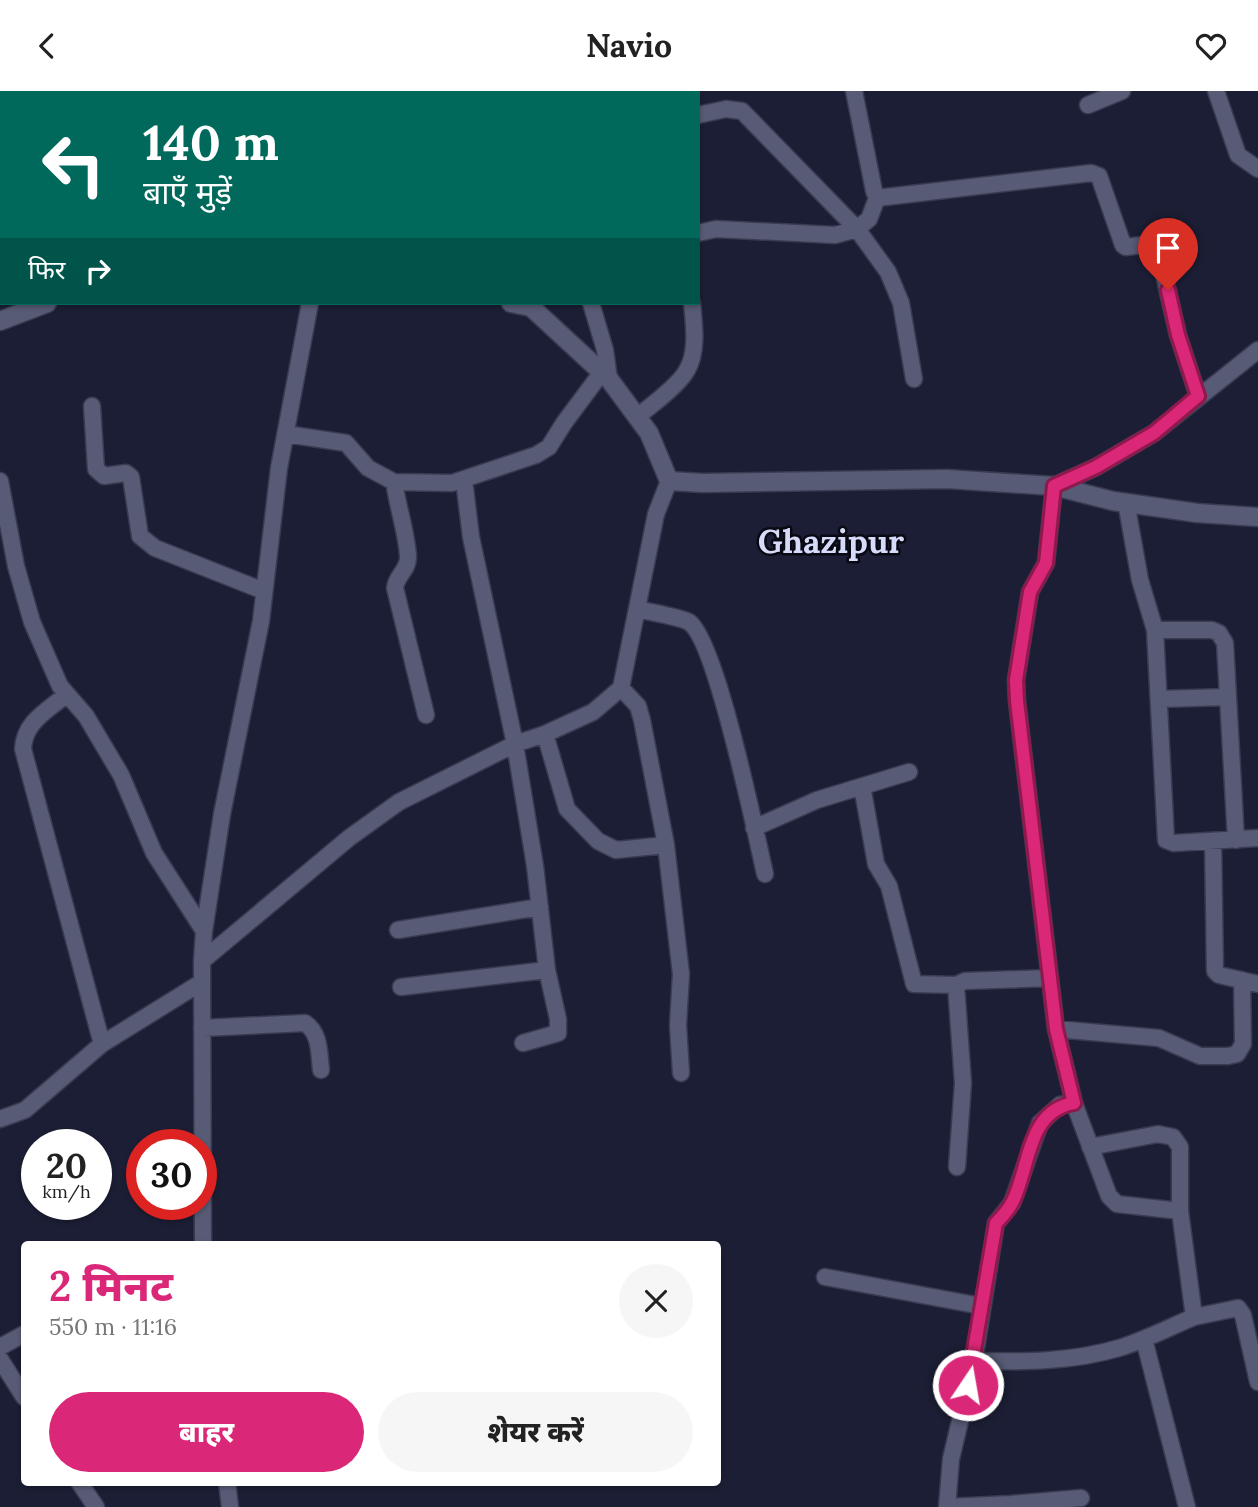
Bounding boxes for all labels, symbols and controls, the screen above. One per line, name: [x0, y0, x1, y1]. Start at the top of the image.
text: Navio: [586, 25, 672, 66]
icon: back: [28, 27, 66, 65]
icon: heart: [1192, 27, 1230, 65]
text: 140 m: [143, 111, 279, 173]
icon: left: [28, 119, 119, 210]
text: बाएँ मुड़ें: [143, 172, 232, 213]
pin: [1138, 218, 1198, 290]
icon: arrive: [1149, 229, 1187, 267]
icon: right: [79, 252, 117, 290]
text: फिर: [28, 253, 65, 286]
district label: Ghazipur: [758, 520, 904, 562]
speed limit sign: 30: [126, 1129, 217, 1220]
text: 20: [46, 1143, 87, 1188]
text: km/h: [42, 1180, 91, 1203]
text: 2 मिनट: [49, 1259, 173, 1313]
button: close: [619, 1264, 693, 1338]
text: 550 m · 11:16: [49, 1312, 177, 1341]
position arrow: [931, 1348, 1005, 1422]
button: बाहर: [49, 1392, 364, 1472]
button: शेयर करें: [378, 1392, 693, 1472]

